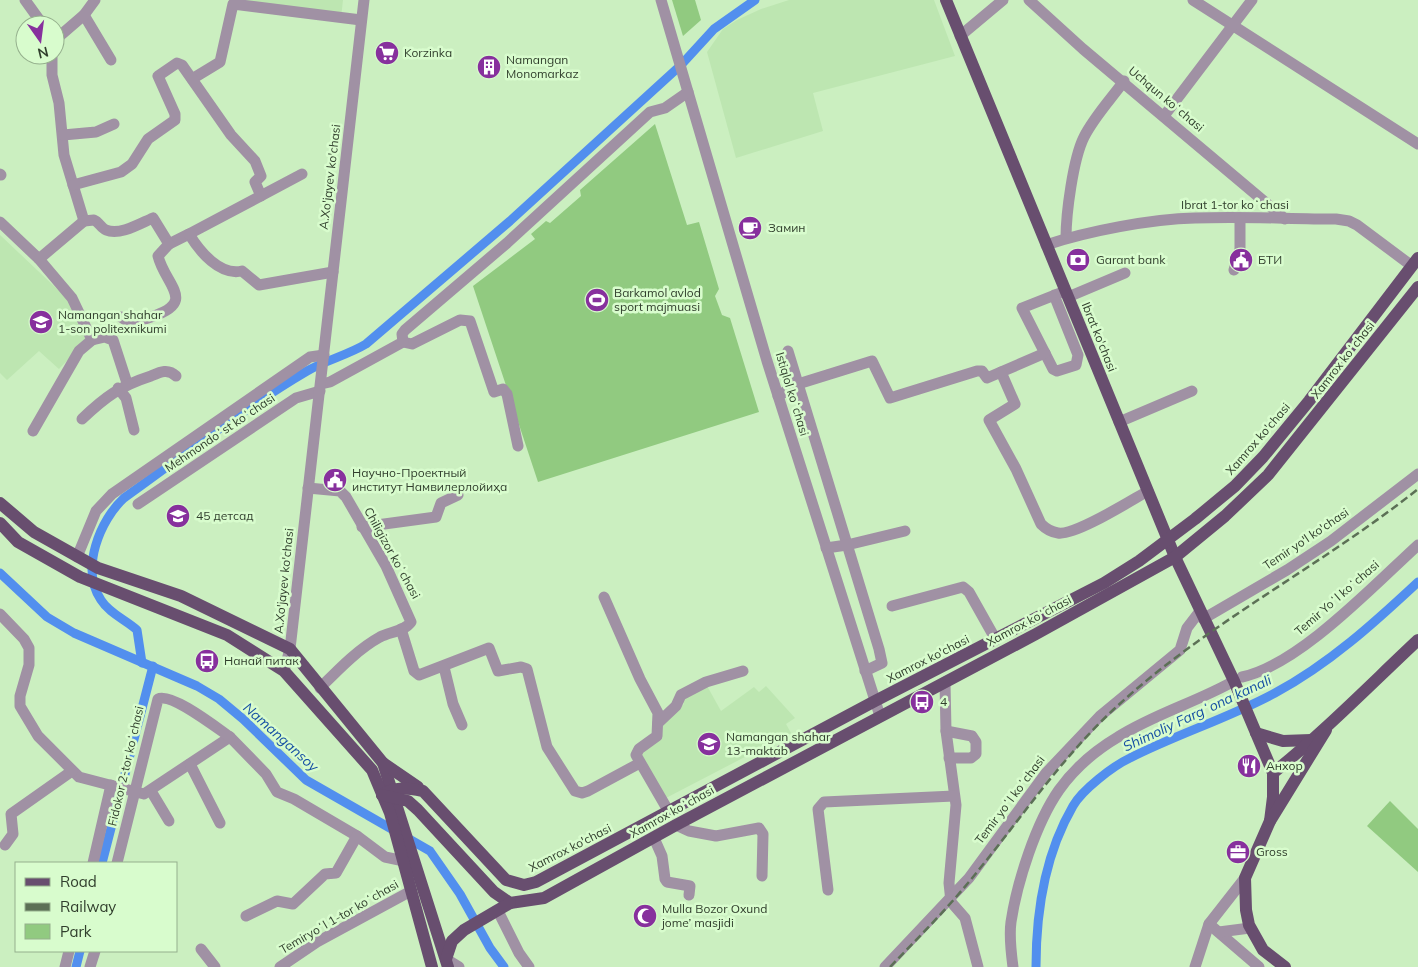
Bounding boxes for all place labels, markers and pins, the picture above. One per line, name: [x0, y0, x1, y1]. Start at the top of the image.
supermarket icon: Korzinka: [374, 40, 400, 66]
place label: Korzinka: [404, 45, 452, 60]
place label: Namangan Monomarkaz: [506, 52, 579, 81]
building icon: Namangan Monomarkaz: [476, 54, 502, 80]
cafe icon: Замин: [737, 215, 763, 241]
place label: Замин: [768, 220, 806, 235]
bank icon: Garant bank: [1065, 247, 1091, 273]
public building icon: БТИ: [1228, 247, 1254, 273]
place label: Garant bank: [1096, 252, 1166, 267]
place label: БТИ: [1258, 252, 1282, 267]
place label: Barkamol avlod sport majmuasi: [614, 285, 701, 314]
sports icon: Barkamol avlod sport majmuasi: [584, 287, 610, 313]
place label: Namangan shahar 1-son politexnikumi: [58, 307, 167, 336]
school or university icon: Namangan shahar 1-son politexnikumi: [28, 309, 54, 335]
place label: Научно-Проектный институт Намвилерлойиҳа: [352, 465, 507, 494]
public building icon: Научно-Проектный институт Намвилерлойиҳа: [322, 467, 348, 493]
school or university icon: 45 детсад: [165, 503, 191, 529]
place label: 45 детсад: [196, 508, 254, 523]
bus stop icon: Нанай питак: [194, 648, 220, 674]
place label: Нанай питак: [224, 653, 299, 668]
bus stop icon: 4: [909, 689, 935, 715]
place label: 4: [940, 694, 947, 709]
place label: Namangan shahar 13-maktab: [726, 729, 831, 758]
school or university icon: Namangan shahar 13-maktab: [696, 731, 722, 757]
restaurant icon: Анхор: [1236, 753, 1262, 779]
place label: Анхор: [1266, 758, 1303, 773]
office icon: Gross: [1225, 839, 1251, 865]
place label: Gross: [1256, 844, 1288, 859]
place label: Mulla Bozor Oxund jome’ masjidi: [661, 901, 768, 930]
mosque icon: Mulla Bozor Oxund jome’ masjidi: [632, 903, 658, 929]

